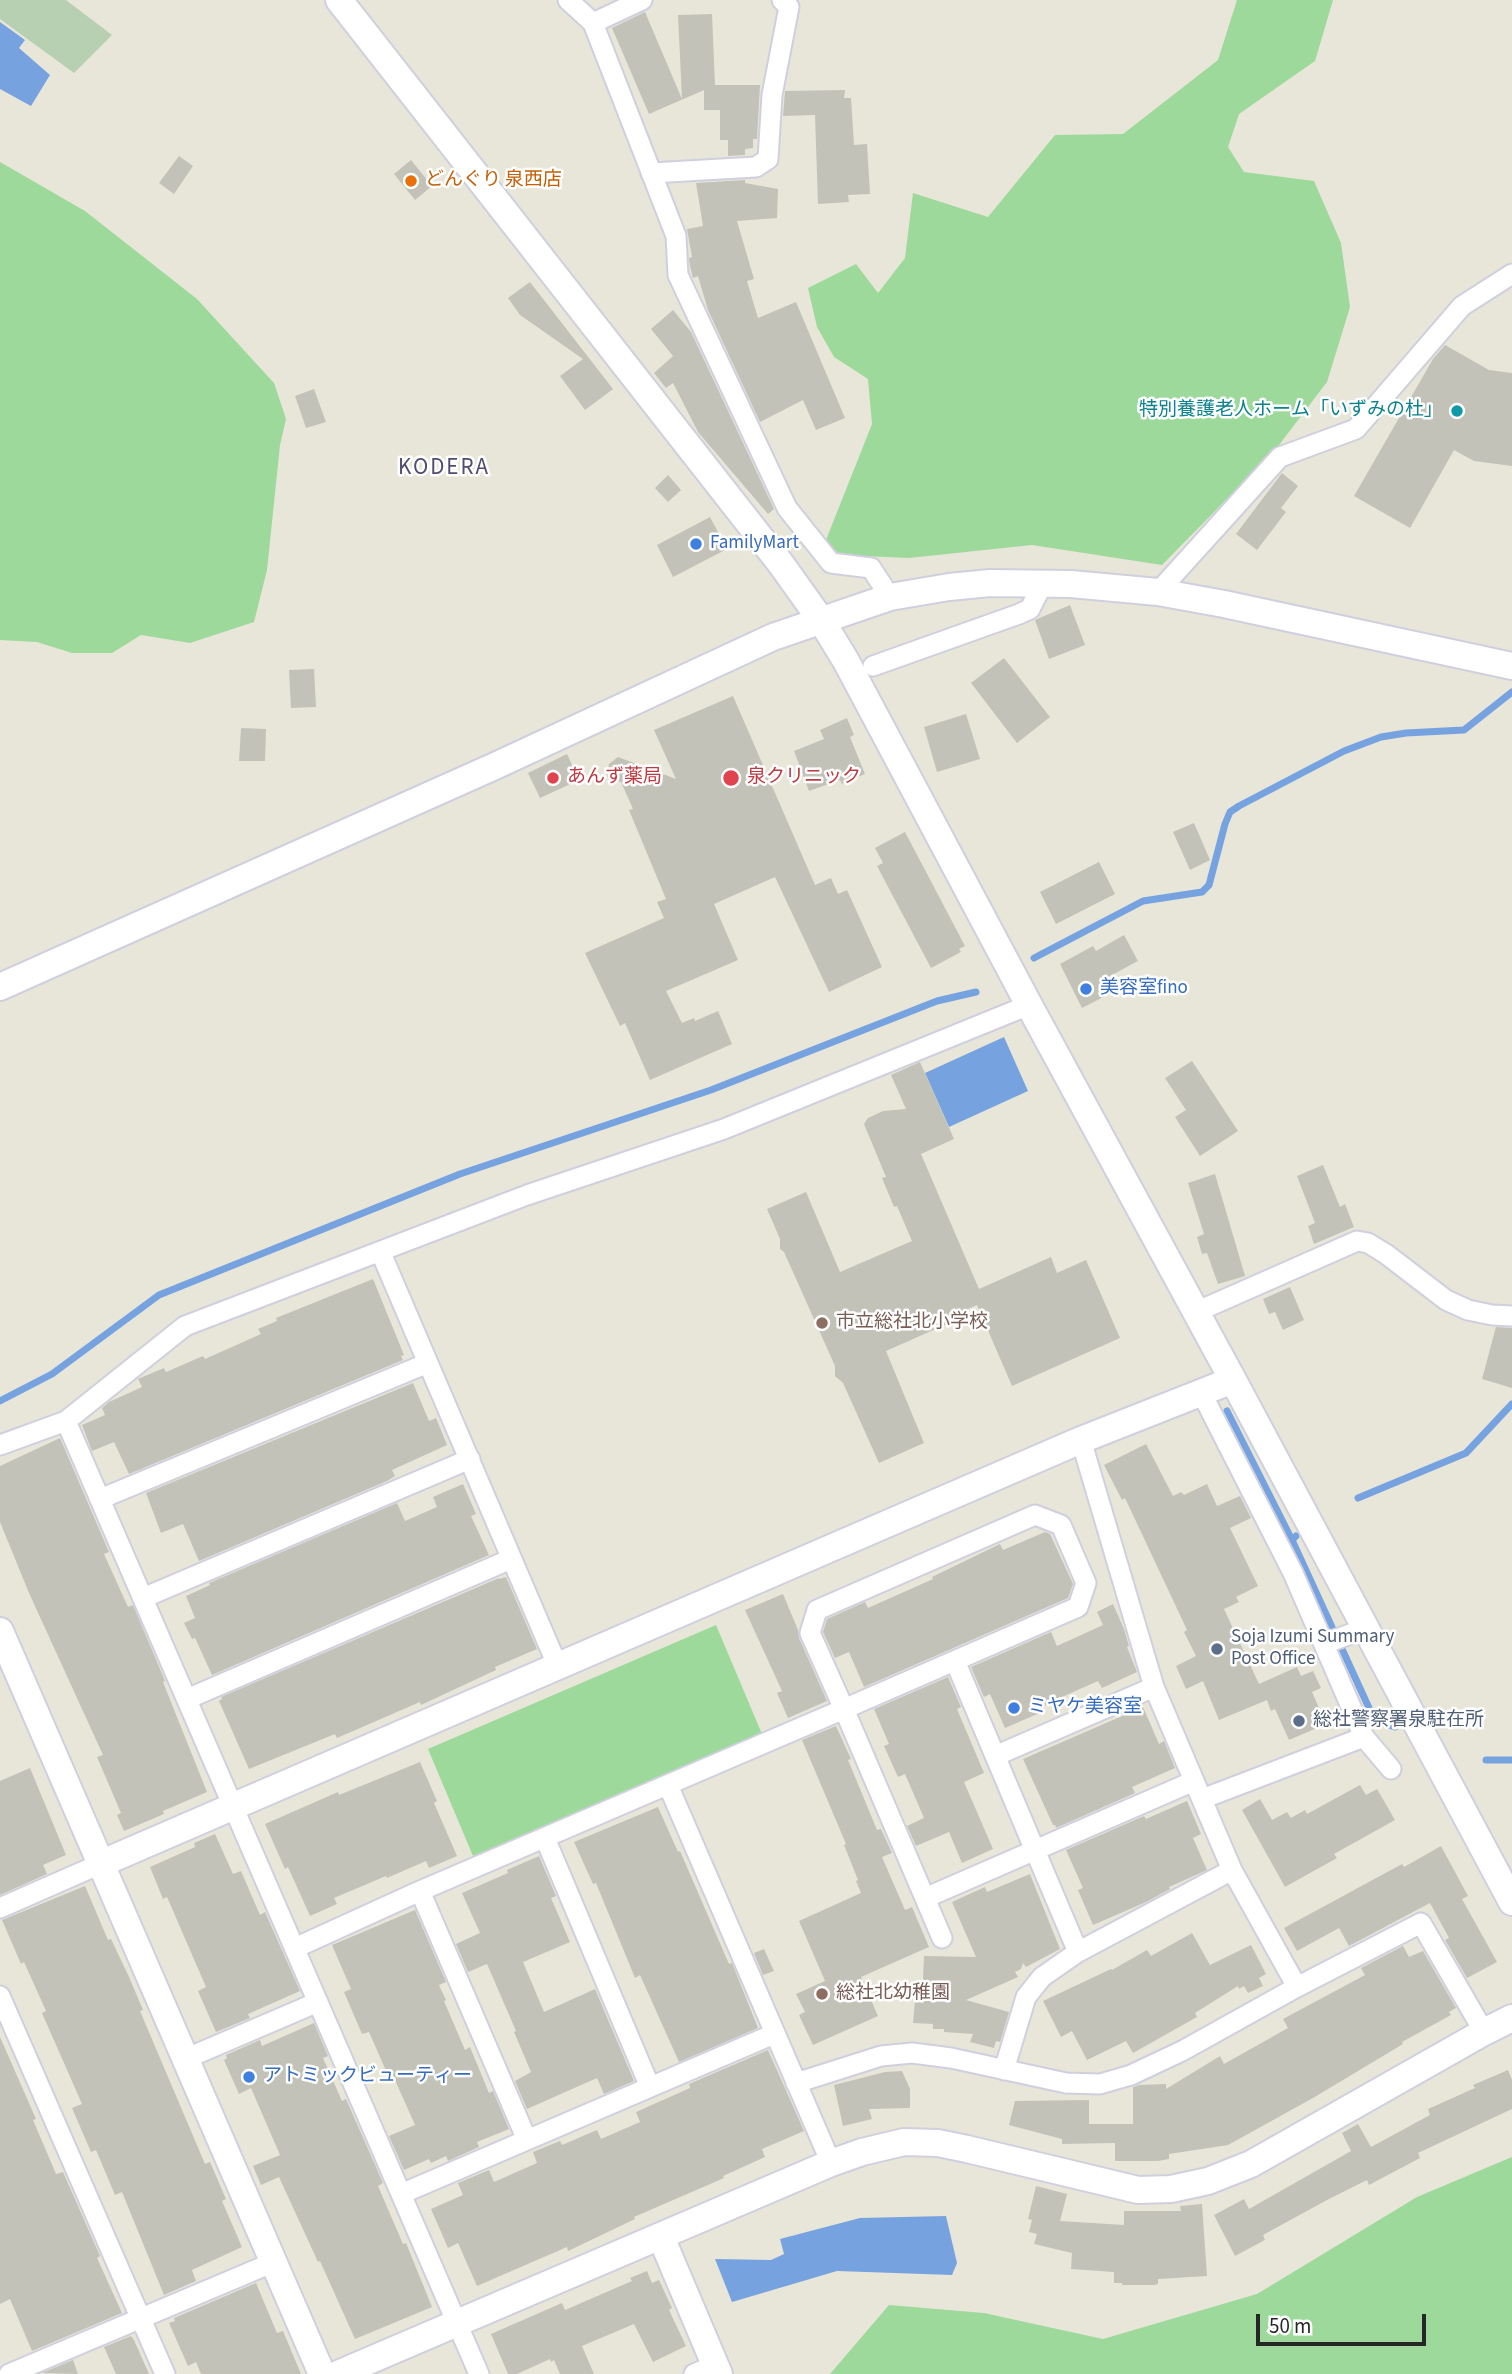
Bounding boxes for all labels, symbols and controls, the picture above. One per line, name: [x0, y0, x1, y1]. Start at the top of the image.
place label: どんぐり 泉西店: [425, 170, 562, 192]
marker: どんぐり 泉西店: [403, 173, 419, 189]
place label: 特別養護老人ホーム「いずみの杜」: [1139, 400, 1443, 422]
marker: 特別養護老人ホーム「いずみの杜」: [1449, 403, 1465, 419]
district label: KODERA: [399, 455, 489, 483]
place label: FamilyMart: [710, 533, 799, 555]
marker: FamilyMart: [688, 536, 704, 552]
place label: あんず薬局: [567, 767, 662, 789]
place label: 泉クリニック: [747, 767, 861, 789]
marker: 泉クリニック: [721, 768, 741, 788]
marker: あんず薬局: [545, 770, 561, 786]
place label: 美容室fino: [1100, 978, 1188, 1000]
marker: 美容室fino: [1078, 981, 1094, 997]
place label: 市立総社北小学校: [836, 1312, 988, 1334]
marker: 市立総社北小学校: [814, 1315, 830, 1331]
place label: Soja Izumi Summary Post Office: [1231, 1627, 1394, 1671]
marker: Soja Izumi Summary Post Office: [1209, 1641, 1225, 1657]
place label: ミヤケ美容室: [1028, 1697, 1142, 1719]
marker: ミヤケ美容室: [1006, 1700, 1022, 1716]
place label: 総社警察署泉駐在所: [1313, 1710, 1484, 1732]
marker: 総社警察署泉駐在所: [1291, 1713, 1307, 1729]
place label: 総社北幼稚園: [836, 1983, 950, 2005]
marker: 総社北幼稚園: [814, 1986, 830, 2002]
place label: アトミックビューティー: [263, 2066, 472, 2088]
marker: アトミックビューティー: [241, 2069, 257, 2085]
scale bar: [1260, 2300, 1430, 2344]
text: 50 m: [1269, 2311, 1311, 2341]

